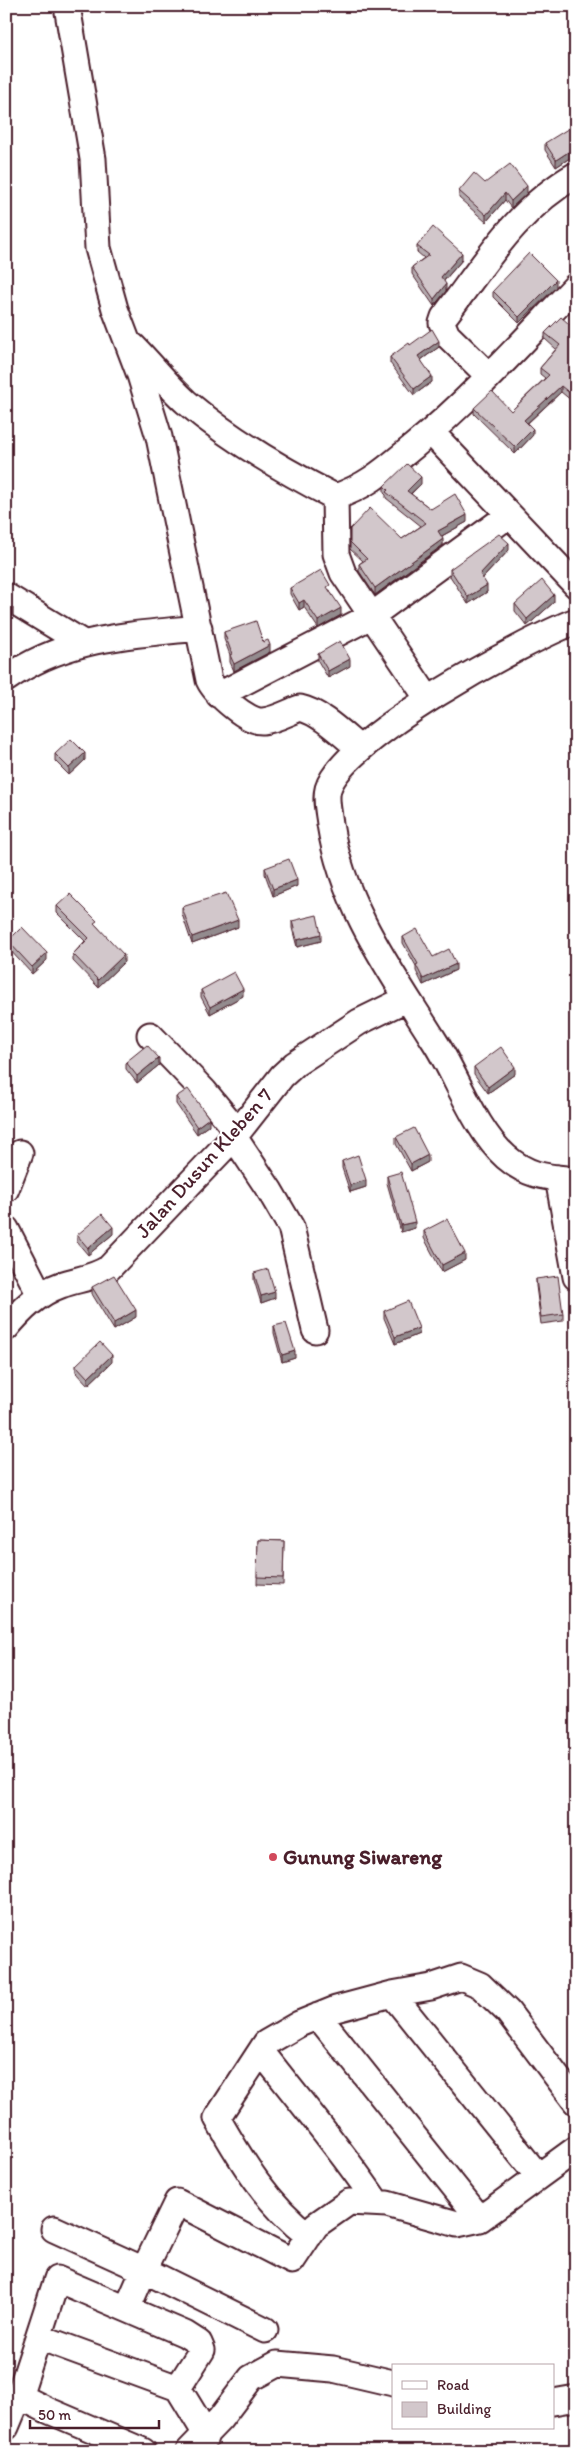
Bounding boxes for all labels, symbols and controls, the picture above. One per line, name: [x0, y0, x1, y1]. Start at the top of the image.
street label: Jalan Dusun Kleben 7: [130, 1083, 277, 1243]
place label: Gunung Siwareng: [283, 1844, 443, 1870]
marker: Gunung Siwareng: [267, 1851, 279, 1863]
legend: [392, 2364, 554, 2430]
text: Road: [437, 2376, 470, 2394]
scale bar: [30, 2397, 159, 2429]
text: Building: [437, 2400, 491, 2418]
text: 50 m: [38, 2406, 71, 2424]

